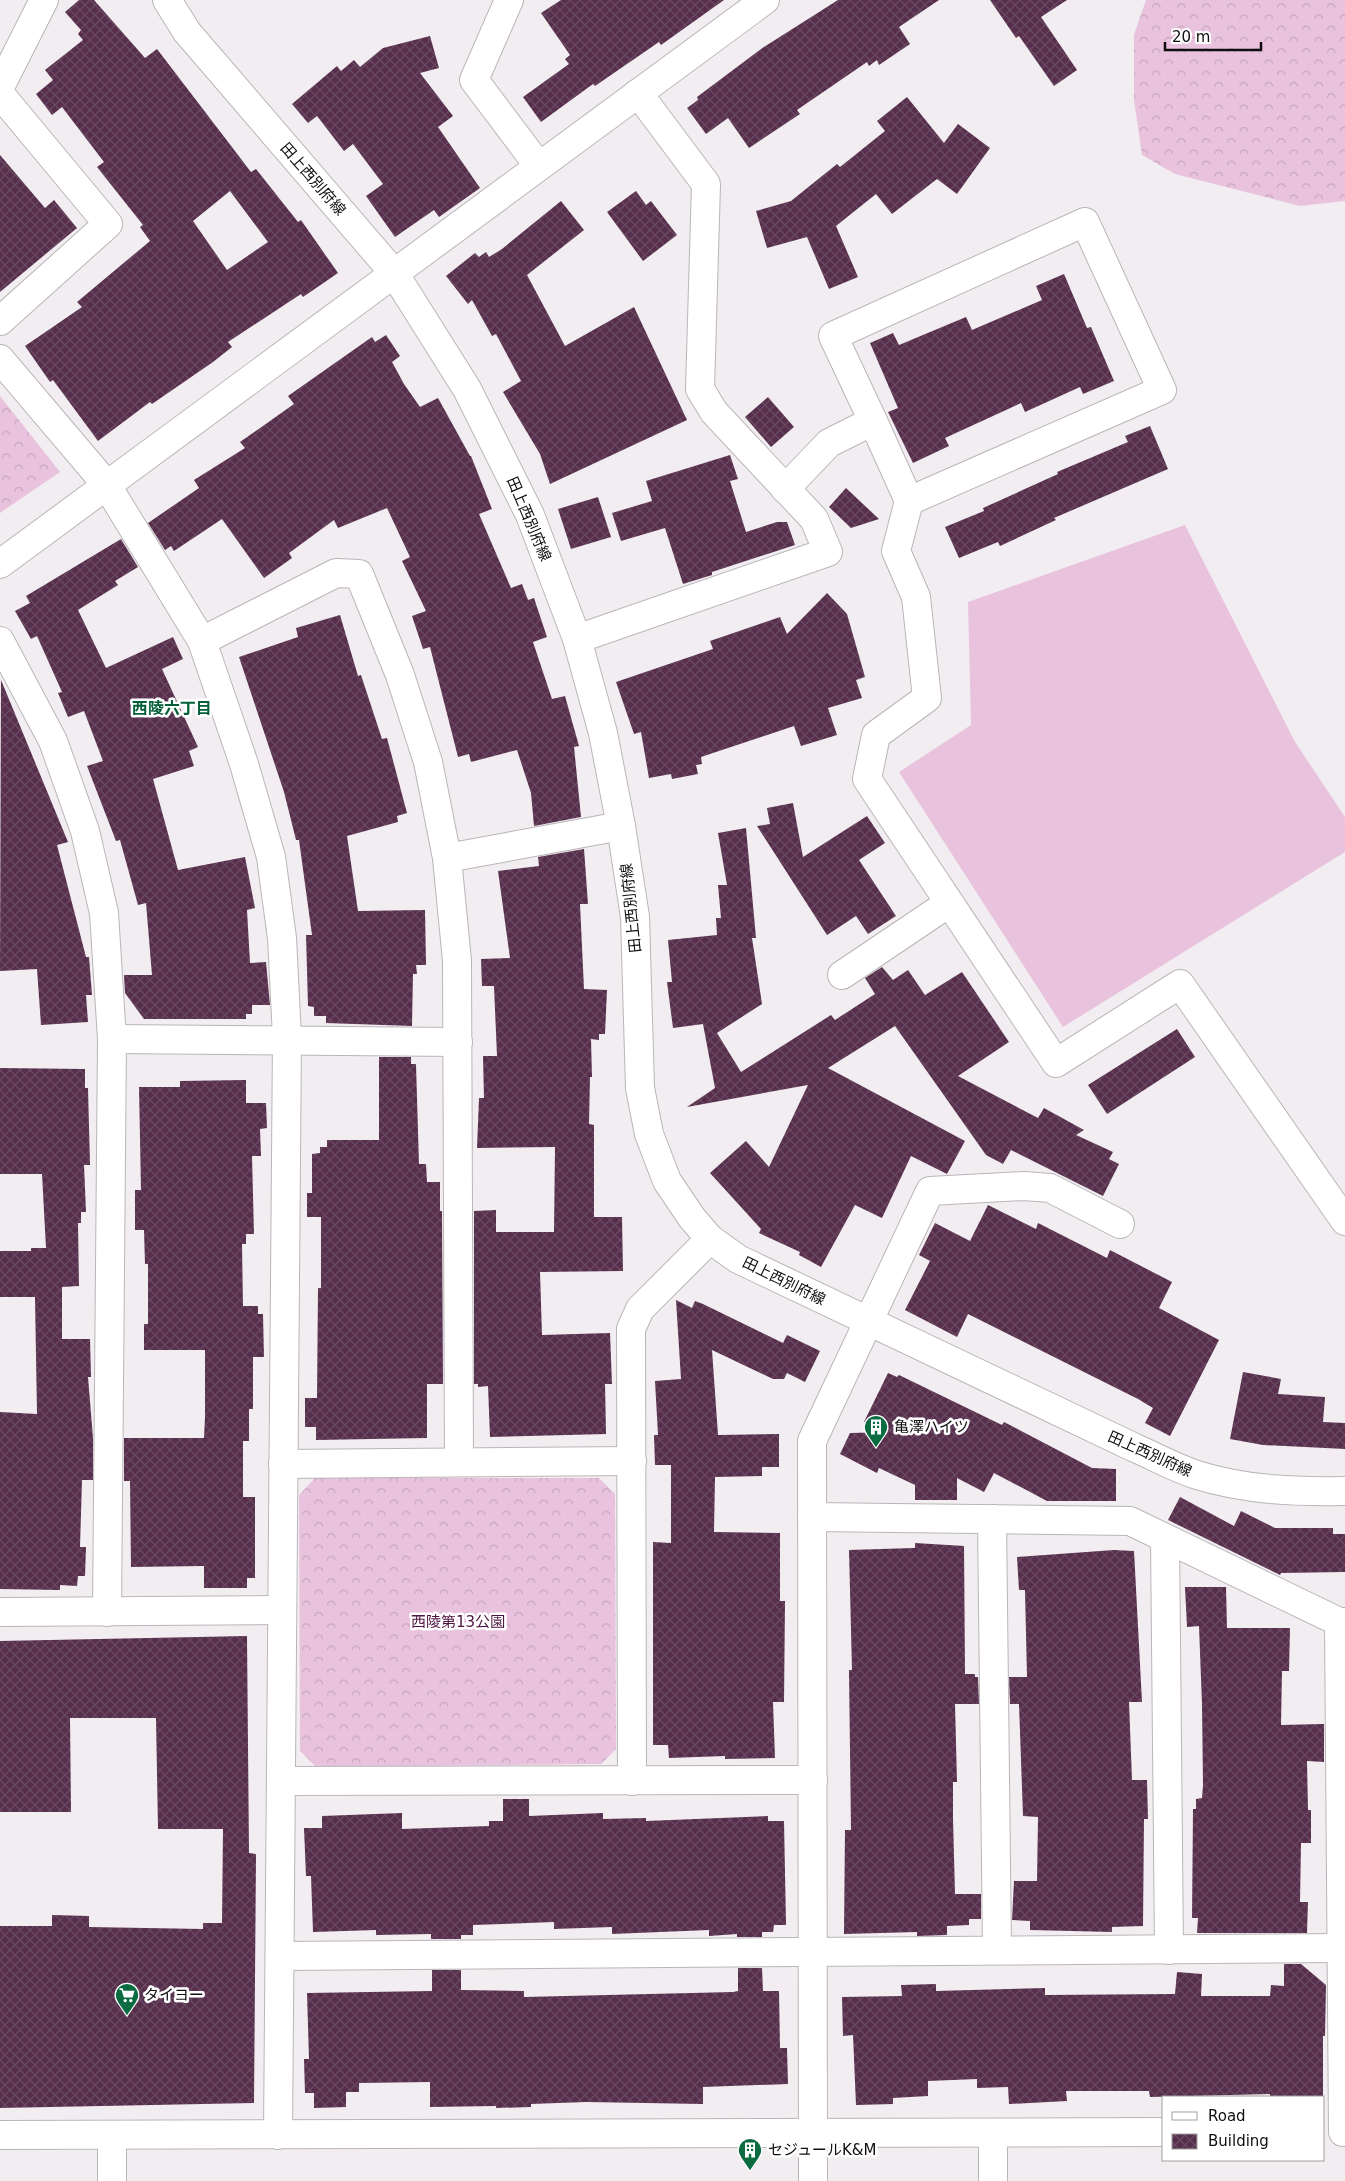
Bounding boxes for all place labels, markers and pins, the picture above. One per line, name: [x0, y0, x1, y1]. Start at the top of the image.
building icon: 亀澤ハイツ: [863, 1414, 889, 1448]
place label: 亀澤ハイツ: [894, 1418, 969, 1436]
supermarket icon: タイヨー: [114, 1982, 140, 2016]
place label: タイヨー: [144, 1986, 204, 2004]
building icon: セジュールK&M: [737, 2137, 763, 2171]
place label: セジュールK&M: [768, 2141, 876, 2159]

